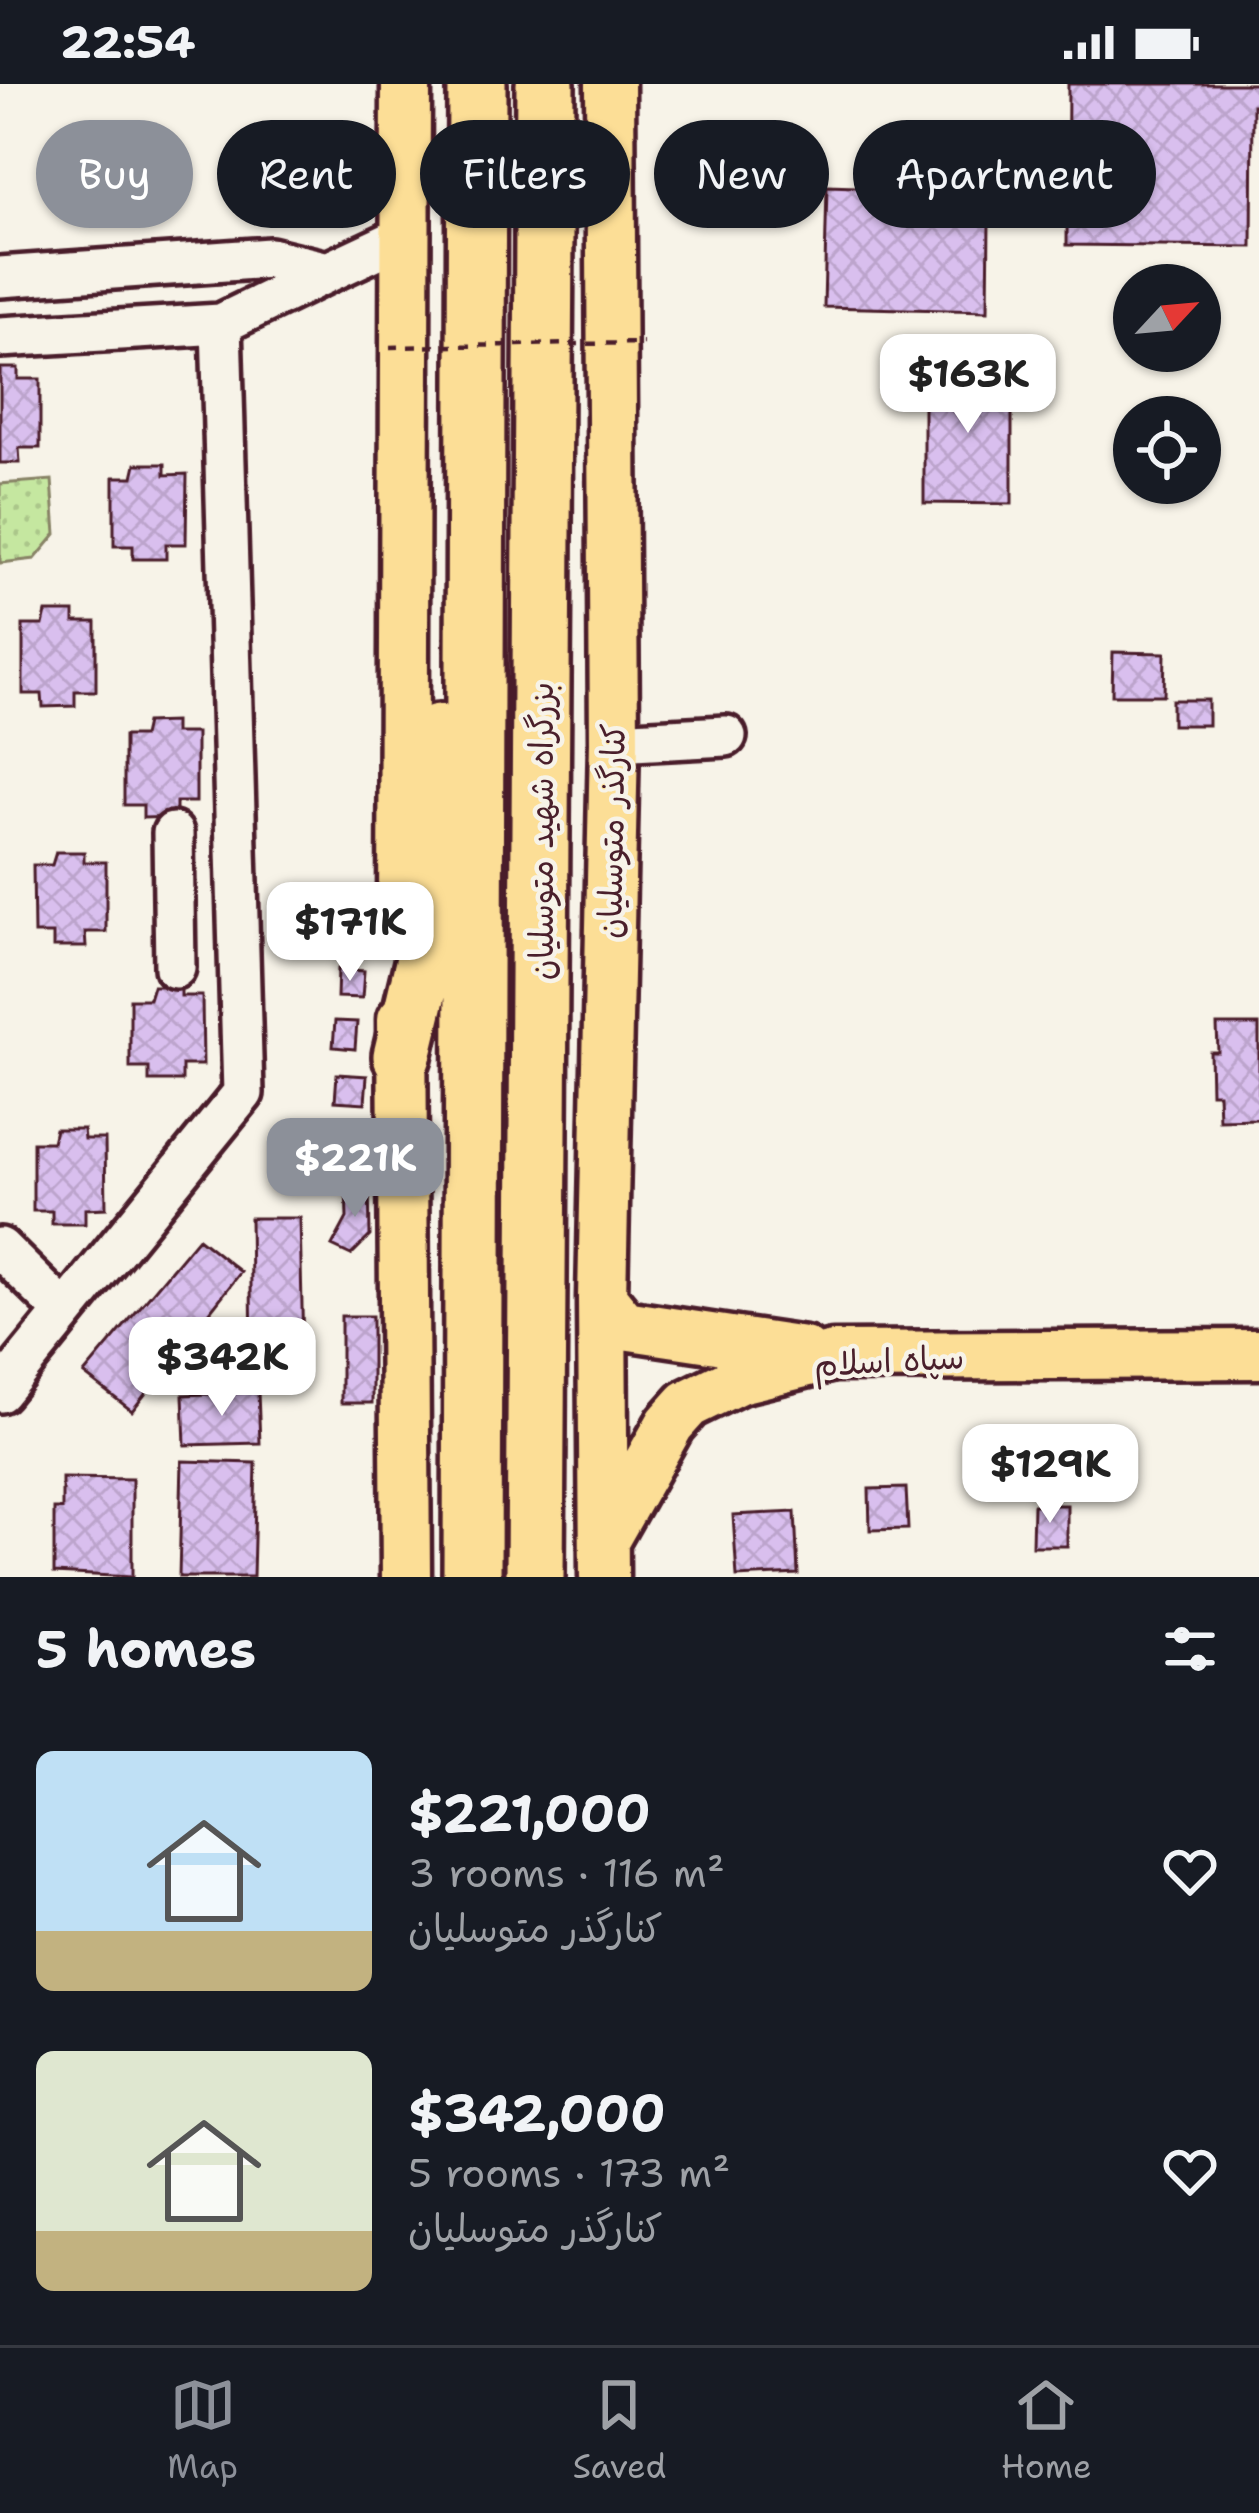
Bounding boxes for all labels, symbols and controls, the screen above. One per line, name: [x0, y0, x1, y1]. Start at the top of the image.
text: 22:54: [60, 12, 195, 72]
chip: Buy: [36, 120, 193, 228]
chip: Rent: [217, 120, 396, 228]
chip: Filters: [420, 120, 630, 228]
chip: New: [654, 120, 829, 228]
chip: Apartment: [853, 120, 1156, 228]
north arrow: [1113, 264, 1221, 372]
map controls: [1113, 264, 1221, 504]
pin: $163K: [884, 334, 1052, 436]
text: $163K: [907, 347, 1029, 399]
button: locate: [1113, 396, 1221, 504]
street label: بزرگراه شهید متوسلیان: [519, 682, 564, 980]
street label: کنارگذر متوسلیان: [587, 723, 636, 939]
pin: $171K: [266, 882, 434, 984]
text: $171K: [294, 895, 406, 947]
pin: $221K: [271, 1118, 439, 1220]
text: $221K: [294, 1131, 416, 1183]
pin: $342K: [138, 1317, 306, 1419]
text: $342K: [156, 1330, 288, 1382]
street label: سپاه اسلام: [813, 1334, 965, 1390]
pin: $129K: [966, 1424, 1134, 1526]
text: $129K: [989, 1437, 1111, 1489]
text: 5 homes: [36, 1615, 256, 1683]
icon: filters: [1157, 1616, 1223, 1682]
text: $221,000: [408, 1779, 651, 1847]
icon: home: [132, 1799, 276, 1943]
icon: heart: [1157, 1838, 1223, 1904]
text: 3 rooms · 116 m²: [408, 1847, 725, 1899]
text: کنارگذر متوسلیان: [408, 1902, 663, 1954]
text: $342,000: [408, 2079, 666, 2147]
icon: home: [132, 2099, 276, 2243]
icon: heart: [1157, 2138, 1223, 2204]
text: 5 rooms · 173 m²: [408, 2147, 730, 2199]
text: کنارگذر متوسلیان: [408, 2202, 663, 2254]
tab: Map: [167, 2372, 238, 2489]
tab: Saved: [573, 2372, 666, 2489]
tab: Home: [1001, 2372, 1092, 2489]

